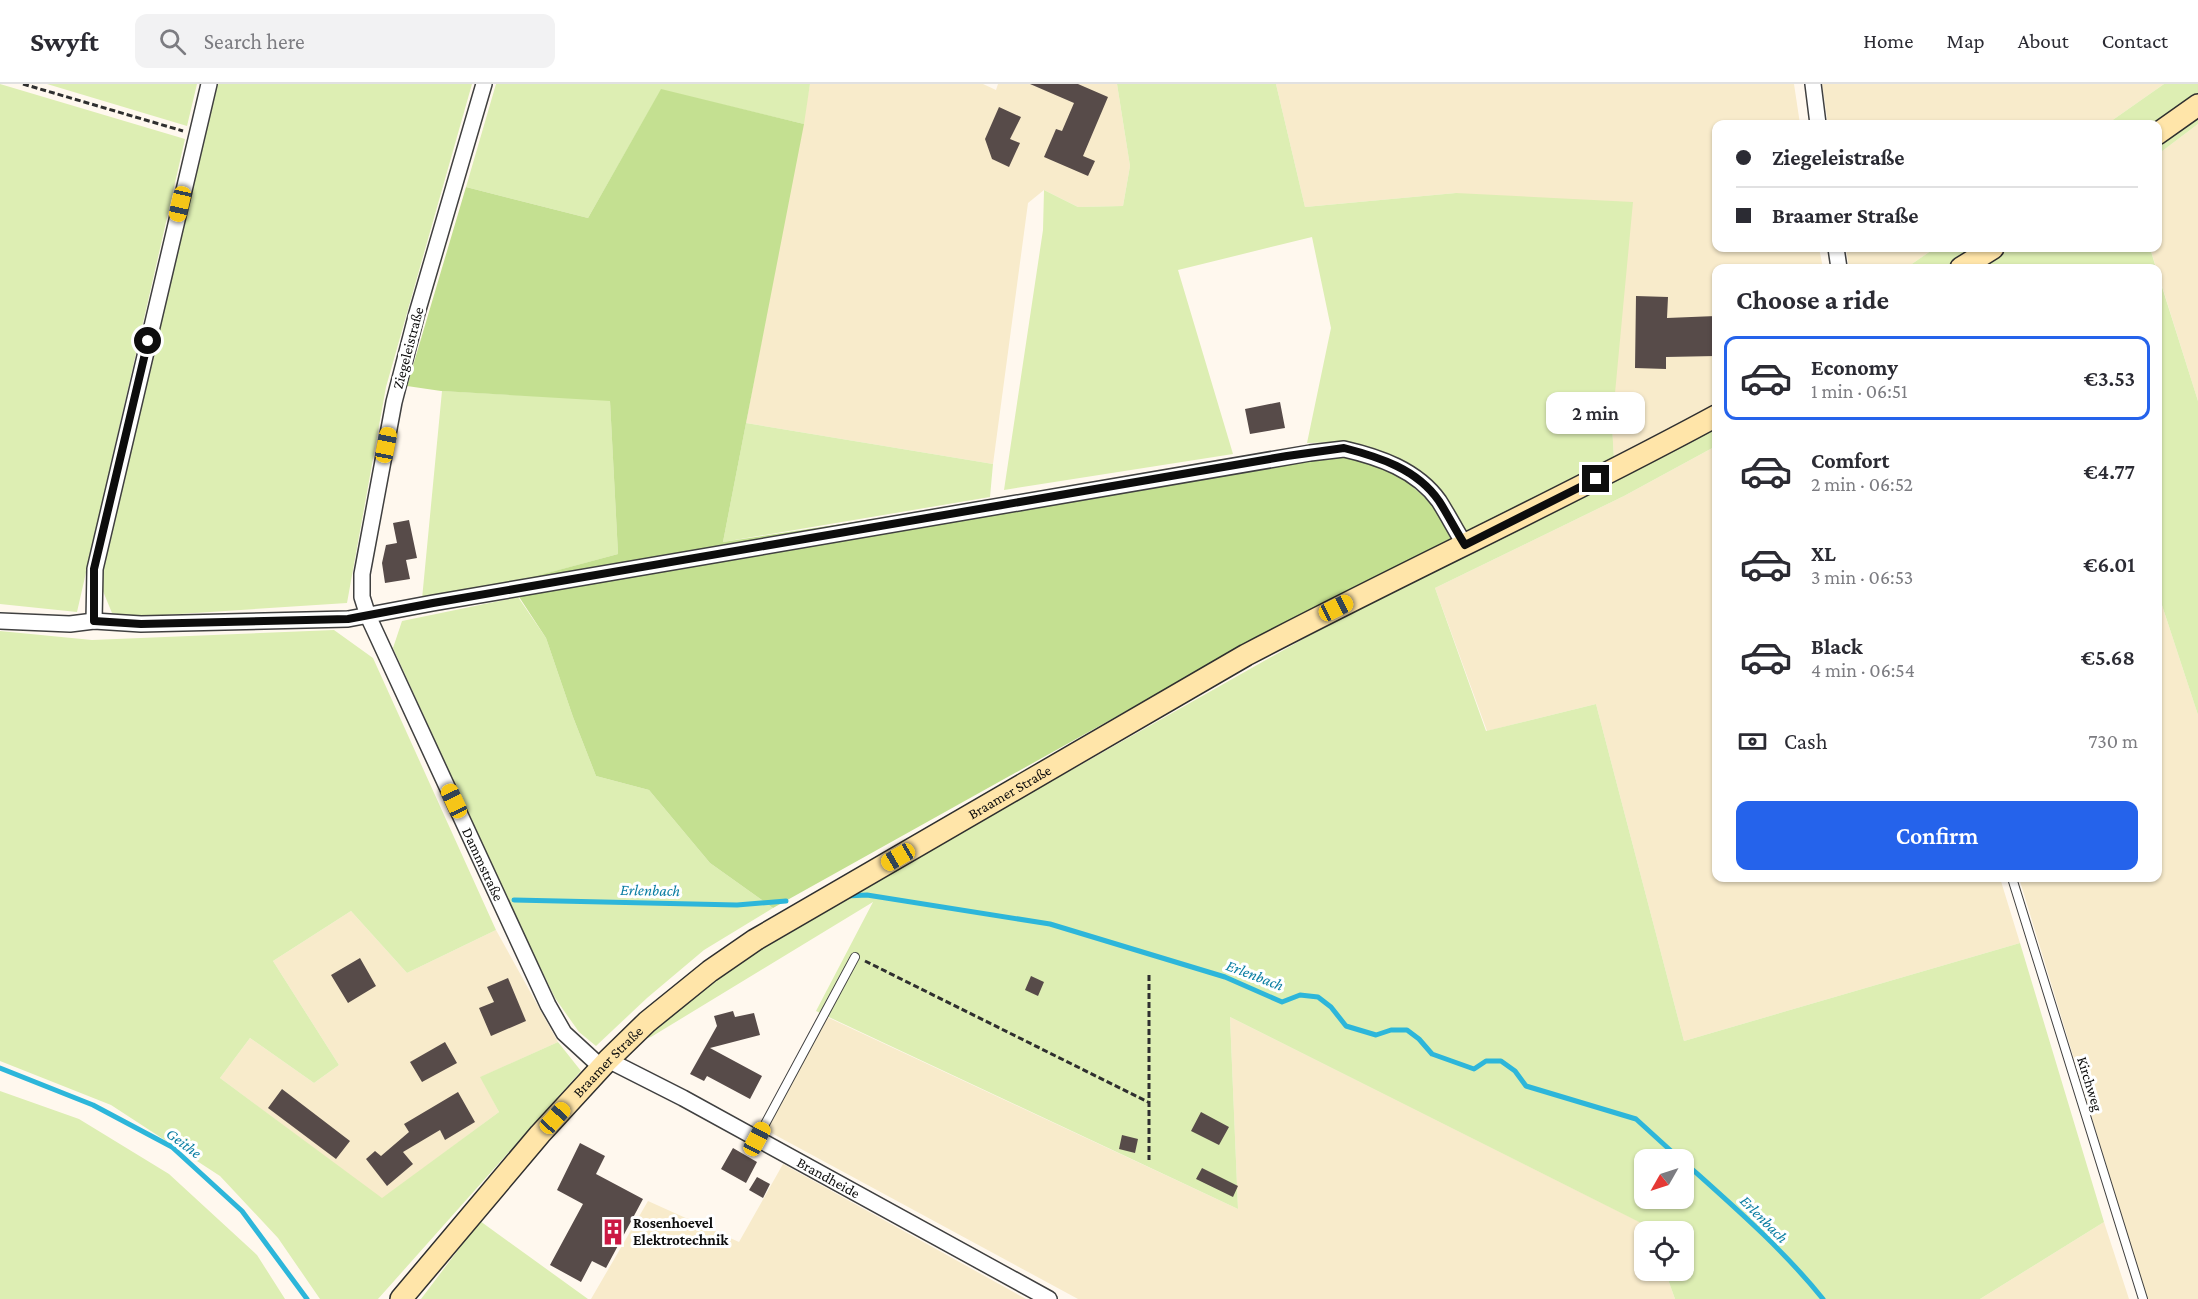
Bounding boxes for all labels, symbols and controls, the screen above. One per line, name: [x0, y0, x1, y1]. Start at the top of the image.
search box: [135, 14, 555, 68]
icon: search: [156, 25, 189, 58]
text: Swyft: [30, 26, 99, 57]
text: Search here: [204, 29, 305, 54]
text: Home: [1863, 29, 1913, 53]
text: Map: [1946, 29, 1985, 53]
text: About: [2018, 29, 2069, 53]
text: Contact: [2102, 29, 2168, 53]
text: Ziegeleistraße: [1772, 145, 1904, 170]
car: [167, 184, 193, 224]
text: Braamer Straße: [1772, 203, 1918, 228]
text: Choose a ride: [1736, 285, 1889, 315]
street label: Ziegeleistraße: [389, 305, 428, 391]
route start: [134, 327, 161, 354]
icon: car: [1739, 351, 1793, 405]
text: Economy: [1811, 355, 1898, 380]
text: €3.53: [2084, 366, 2135, 391]
text: 1 min · 06:51: [1811, 380, 1908, 402]
callout: 2 min: [1546, 392, 1646, 434]
text: 2 min: [1572, 402, 1619, 424]
car: [374, 426, 398, 464]
icon: car: [1739, 444, 1793, 498]
text: Comfort: [1811, 448, 1889, 473]
text: €4.77: [2083, 459, 2135, 484]
route end: [1582, 465, 1609, 492]
text: 2 min · 06:52: [1811, 473, 1913, 495]
icon: car: [1739, 537, 1793, 591]
text: XL: [1811, 541, 1836, 566]
text: €6.01: [2083, 552, 2135, 577]
text: 3 min · 06:53: [1811, 566, 1913, 588]
car: [1316, 592, 1356, 624]
icon: car: [1739, 630, 1793, 684]
text: Black: [1811, 634, 1863, 659]
text: €5.68: [2081, 645, 2135, 670]
text: 4 min · 06:54: [1811, 659, 1915, 681]
icon: cash: [1736, 725, 1769, 758]
text: Cash: [1784, 729, 1828, 754]
text: 730 m: [2088, 730, 2138, 752]
street label: Braamer Straße: [966, 762, 1054, 822]
car: [438, 781, 470, 821]
button: Confirm: [1736, 801, 2138, 870]
street label: Dammstraße: [459, 825, 507, 904]
car: [878, 840, 918, 874]
water label: Erlenbach: [620, 881, 680, 899]
water label: Erlenbach: [1224, 956, 1286, 994]
street label: Braamer Straße: [570, 1022, 646, 1101]
street label: Kirchweg: [2073, 1055, 2106, 1114]
car: [536, 1099, 574, 1137]
car: [741, 1119, 773, 1159]
water label: Geithe: [163, 1124, 205, 1162]
north arrow: [1634, 1149, 1694, 1209]
map controls: [1634, 1149, 1694, 1281]
street label: Brandheide: [794, 1154, 863, 1202]
water label: Erlenbach: [1737, 1192, 1791, 1246]
place label: Rosenhoevel Elektrotechnik: [633, 1215, 729, 1248]
building icon: Rosenhoevel Elektrotechnik: [598, 1217, 628, 1247]
button: locate: [1634, 1221, 1694, 1281]

